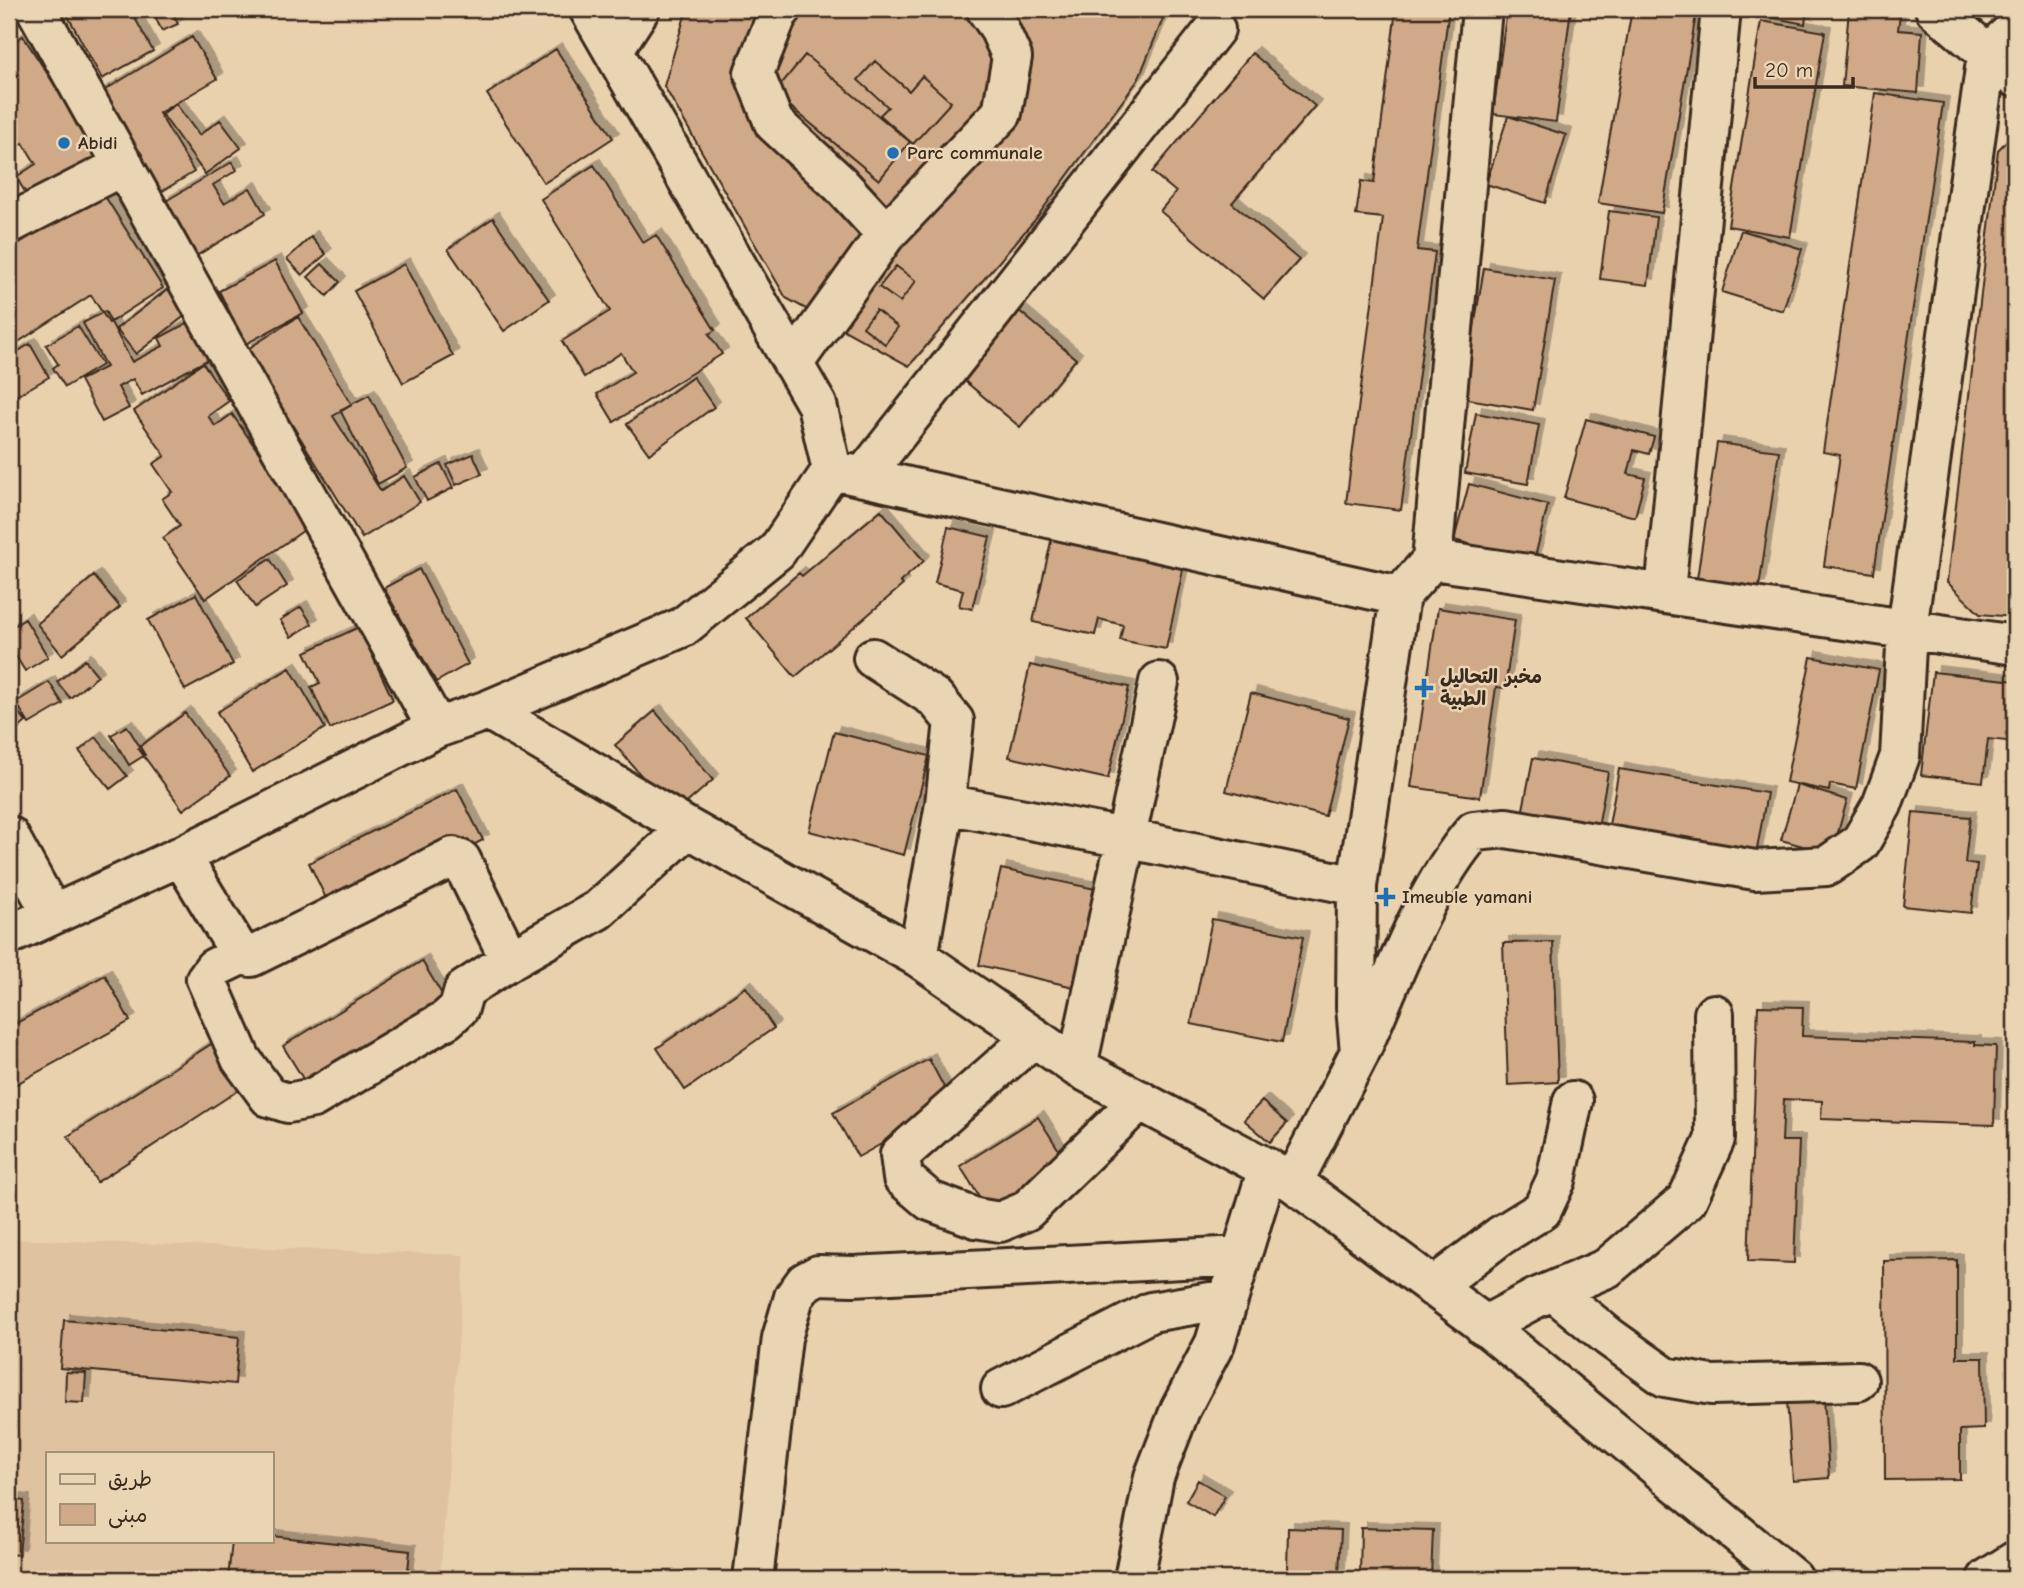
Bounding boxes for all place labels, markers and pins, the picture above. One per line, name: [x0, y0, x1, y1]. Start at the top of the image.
place label: Abidi: [78, 132, 118, 154]
marker: Abidi: [56, 135, 72, 151]
place label: Parc communale: [907, 142, 1043, 164]
marker: Parc communale: [885, 145, 901, 161]
place label: مخبر التحاليل الطبية: [1440, 666, 1542, 711]
marker: مخبر التحاليل الطبية: [1414, 678, 1434, 698]
place label: Imeuble yamani: [1402, 886, 1532, 908]
marker: Imeuble yamani: [1376, 887, 1396, 907]

